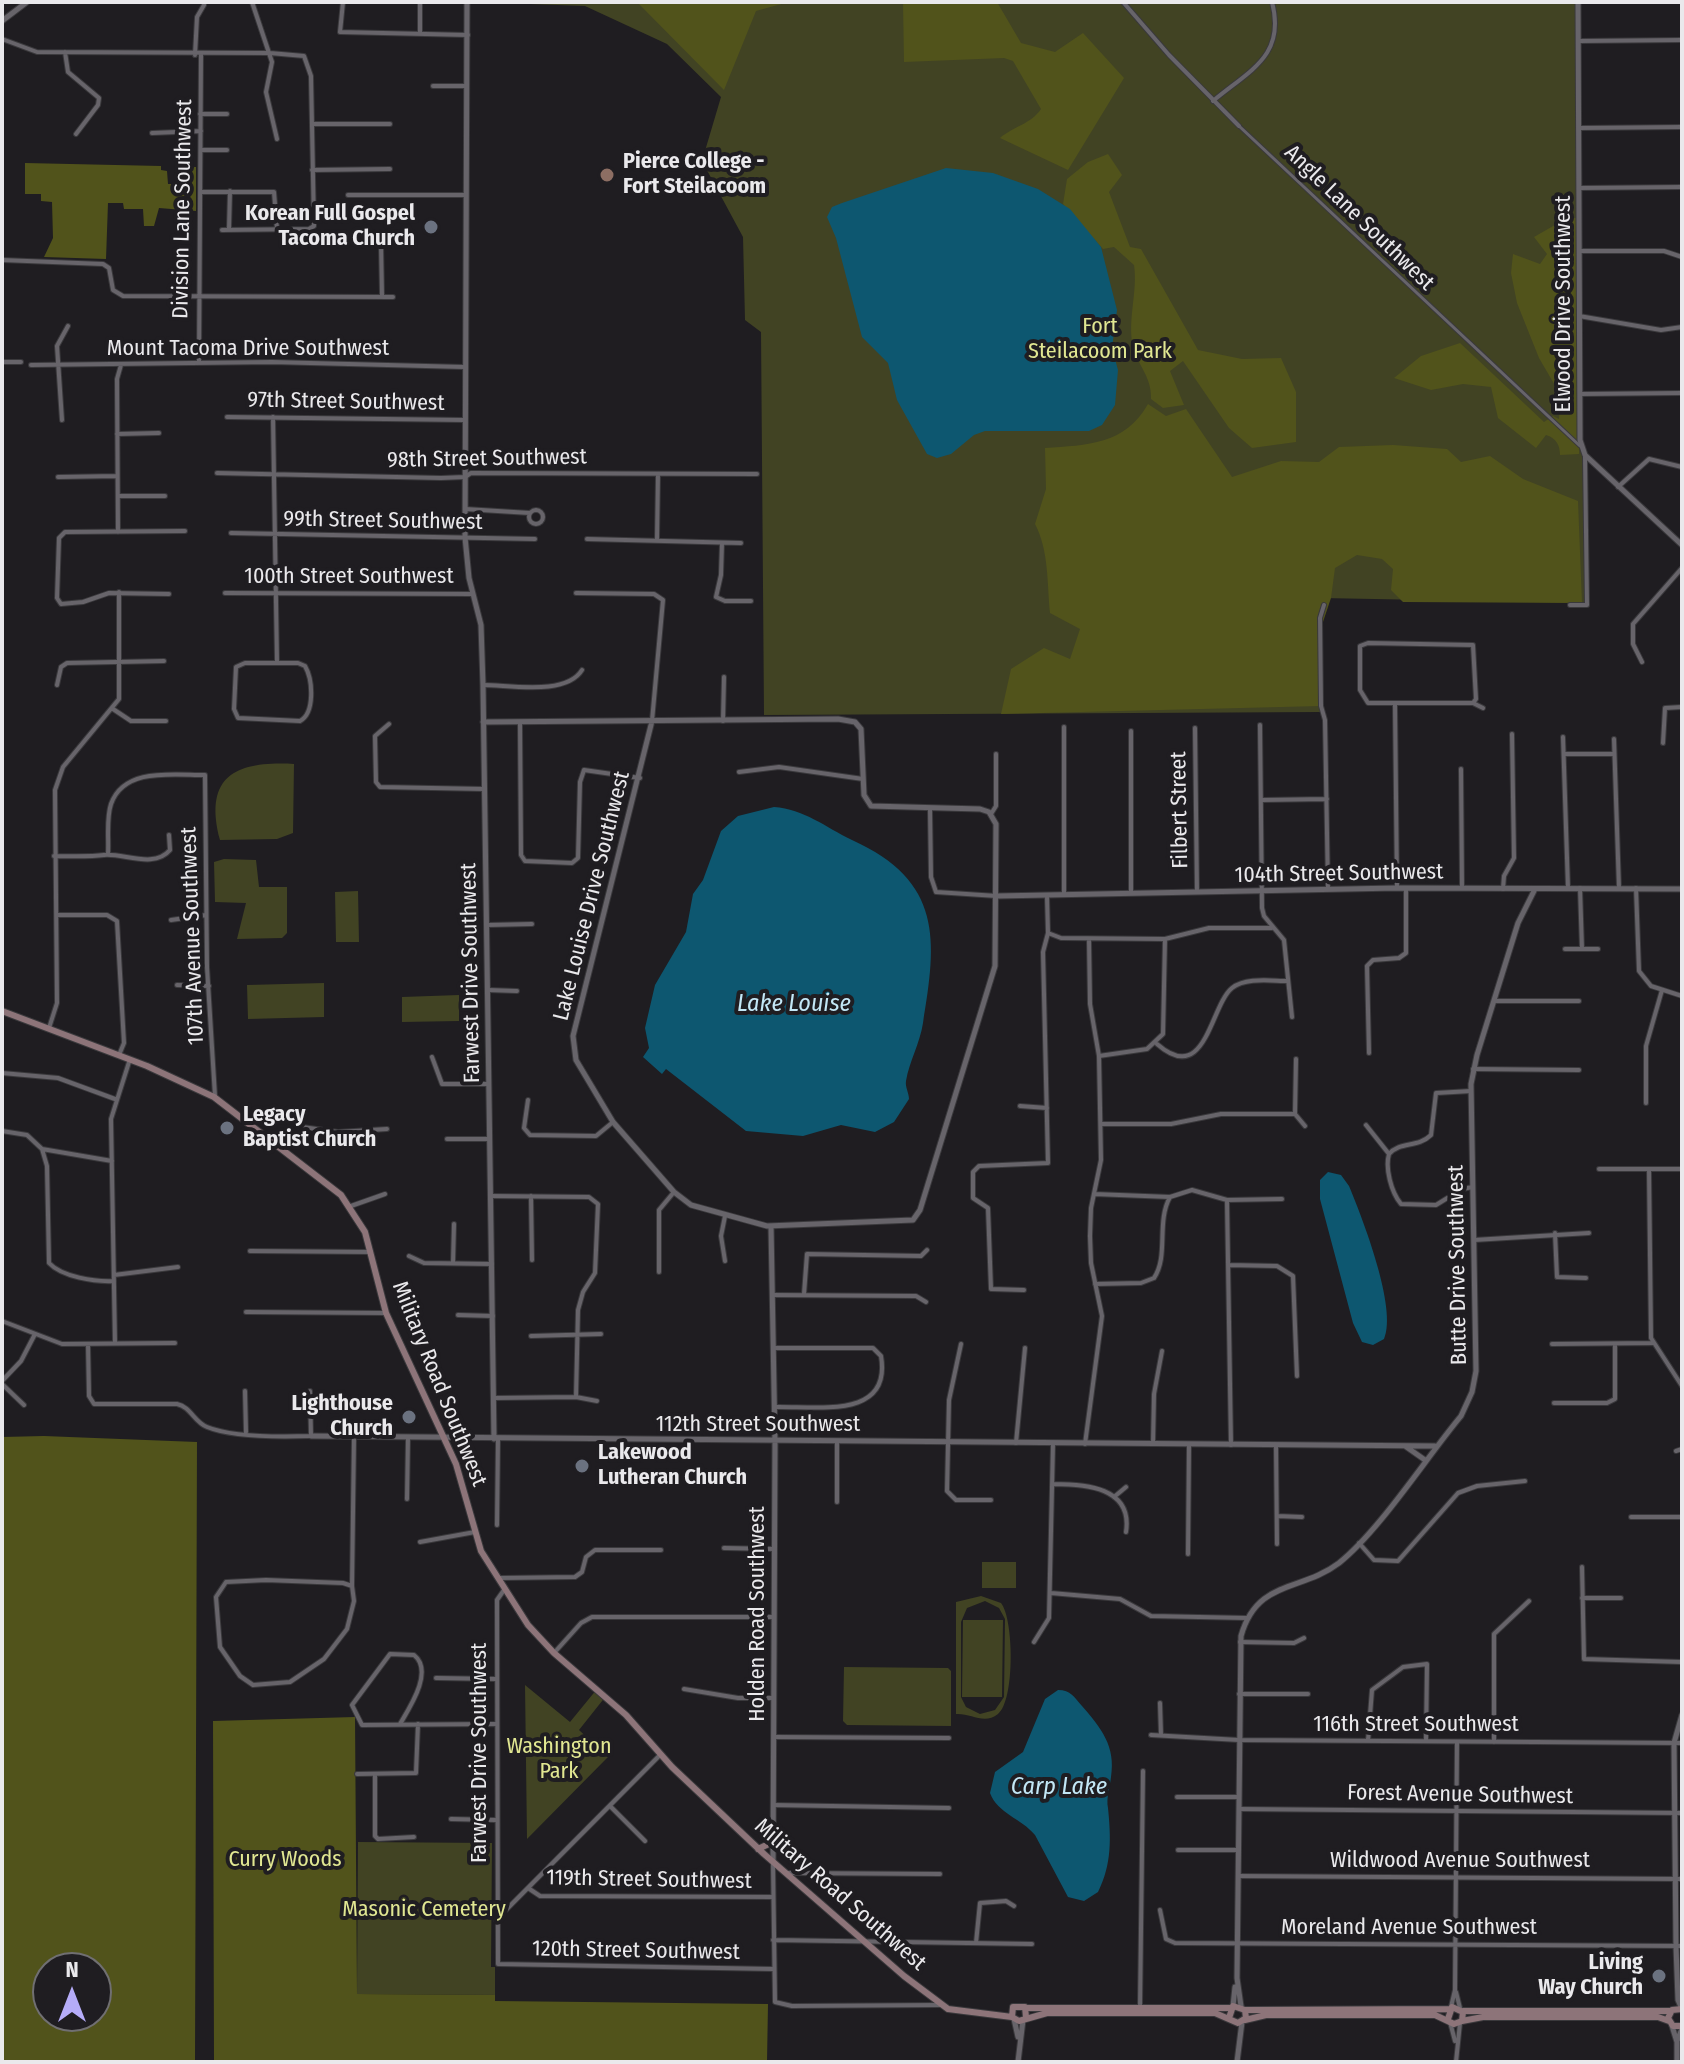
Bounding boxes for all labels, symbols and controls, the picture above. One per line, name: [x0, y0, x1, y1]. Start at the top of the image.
street label: Division Lane Southwest: [168, 99, 198, 319]
street label: Angle Lane Southwest: [1279, 140, 1439, 296]
place label: Pierce College - Fort Steilacoom: [623, 149, 766, 200]
marker: Pierce College - Fort Steilacoom: [598, 166, 616, 184]
street label: Elwood Drive Southwest: [1551, 196, 1577, 412]
place label: Korean Full Gospel Tacoma Church: [245, 201, 415, 252]
marker: Korean Full Gospel Tacoma Church: [422, 218, 440, 236]
park label: Fort Steilacoom Park: [1028, 314, 1172, 366]
street label: Mount Tacoma Drive Southwest: [107, 336, 389, 362]
street label: 97th Street Southwest: [247, 387, 445, 417]
street label: 98th Street Southwest: [387, 444, 587, 474]
street label: 99th Street Southwest: [283, 506, 483, 536]
street label: 100th Street Southwest: [244, 564, 454, 590]
street label: Filbert Street: [1166, 751, 1194, 869]
street label: Lake Louise Drive Southwest: [548, 769, 636, 1023]
street label: 107th Avenue Southwest: [176, 826, 210, 1046]
street label: 104th Street Southwest: [1235, 859, 1443, 889]
street label: Farwest Drive Southwest: [456, 863, 486, 1083]
water label: Lake Louise: [737, 990, 851, 1018]
place label: Legacy Baptist Church: [243, 1102, 376, 1154]
marker: Legacy Baptist Church: [218, 1119, 236, 1137]
street label: Butte Drive Southwest: [1443, 1165, 1473, 1365]
street label: Military Road Southwest: [386, 1278, 492, 1490]
place label: Lighthouse Church: [291, 1391, 393, 1442]
marker: Lighthouse Church: [400, 1408, 418, 1426]
street label: 112th Street Southwest: [656, 1412, 860, 1438]
place label: Lakewood Lutheran Church: [598, 1440, 747, 1492]
marker: Lakewood Lutheran Church: [573, 1457, 591, 1475]
street label: Holden Road Southwest: [745, 1506, 771, 1722]
street label: Farwest Drive Southwest: [467, 1643, 493, 1863]
street label: 116th Street Southwest: [1313, 1712, 1519, 1738]
park label: Washington Park: [507, 1734, 611, 1786]
water label: Carp Lake: [1011, 1773, 1107, 1801]
street label: Forest Avenue Southwest: [1347, 1780, 1573, 1810]
street label: Military Road Southwest: [749, 1813, 931, 1977]
park label: Curry Woods: [228, 1847, 342, 1873]
street label: Wildwood Avenue Southwest: [1330, 1848, 1590, 1874]
street label: 119th Street Southwest: [546, 1865, 752, 1895]
park label: Masonic Cemetery: [342, 1897, 506, 1923]
street label: Moreland Avenue Southwest: [1281, 1915, 1537, 1941]
street label: 120th Street Southwest: [532, 1936, 740, 1966]
place label: Living Way Church: [1538, 1950, 1643, 2002]
north arrow: [32, 1952, 112, 2032]
text: N: [65, 1956, 79, 1983]
marker: Living Way Church: [1650, 1967, 1668, 1985]

